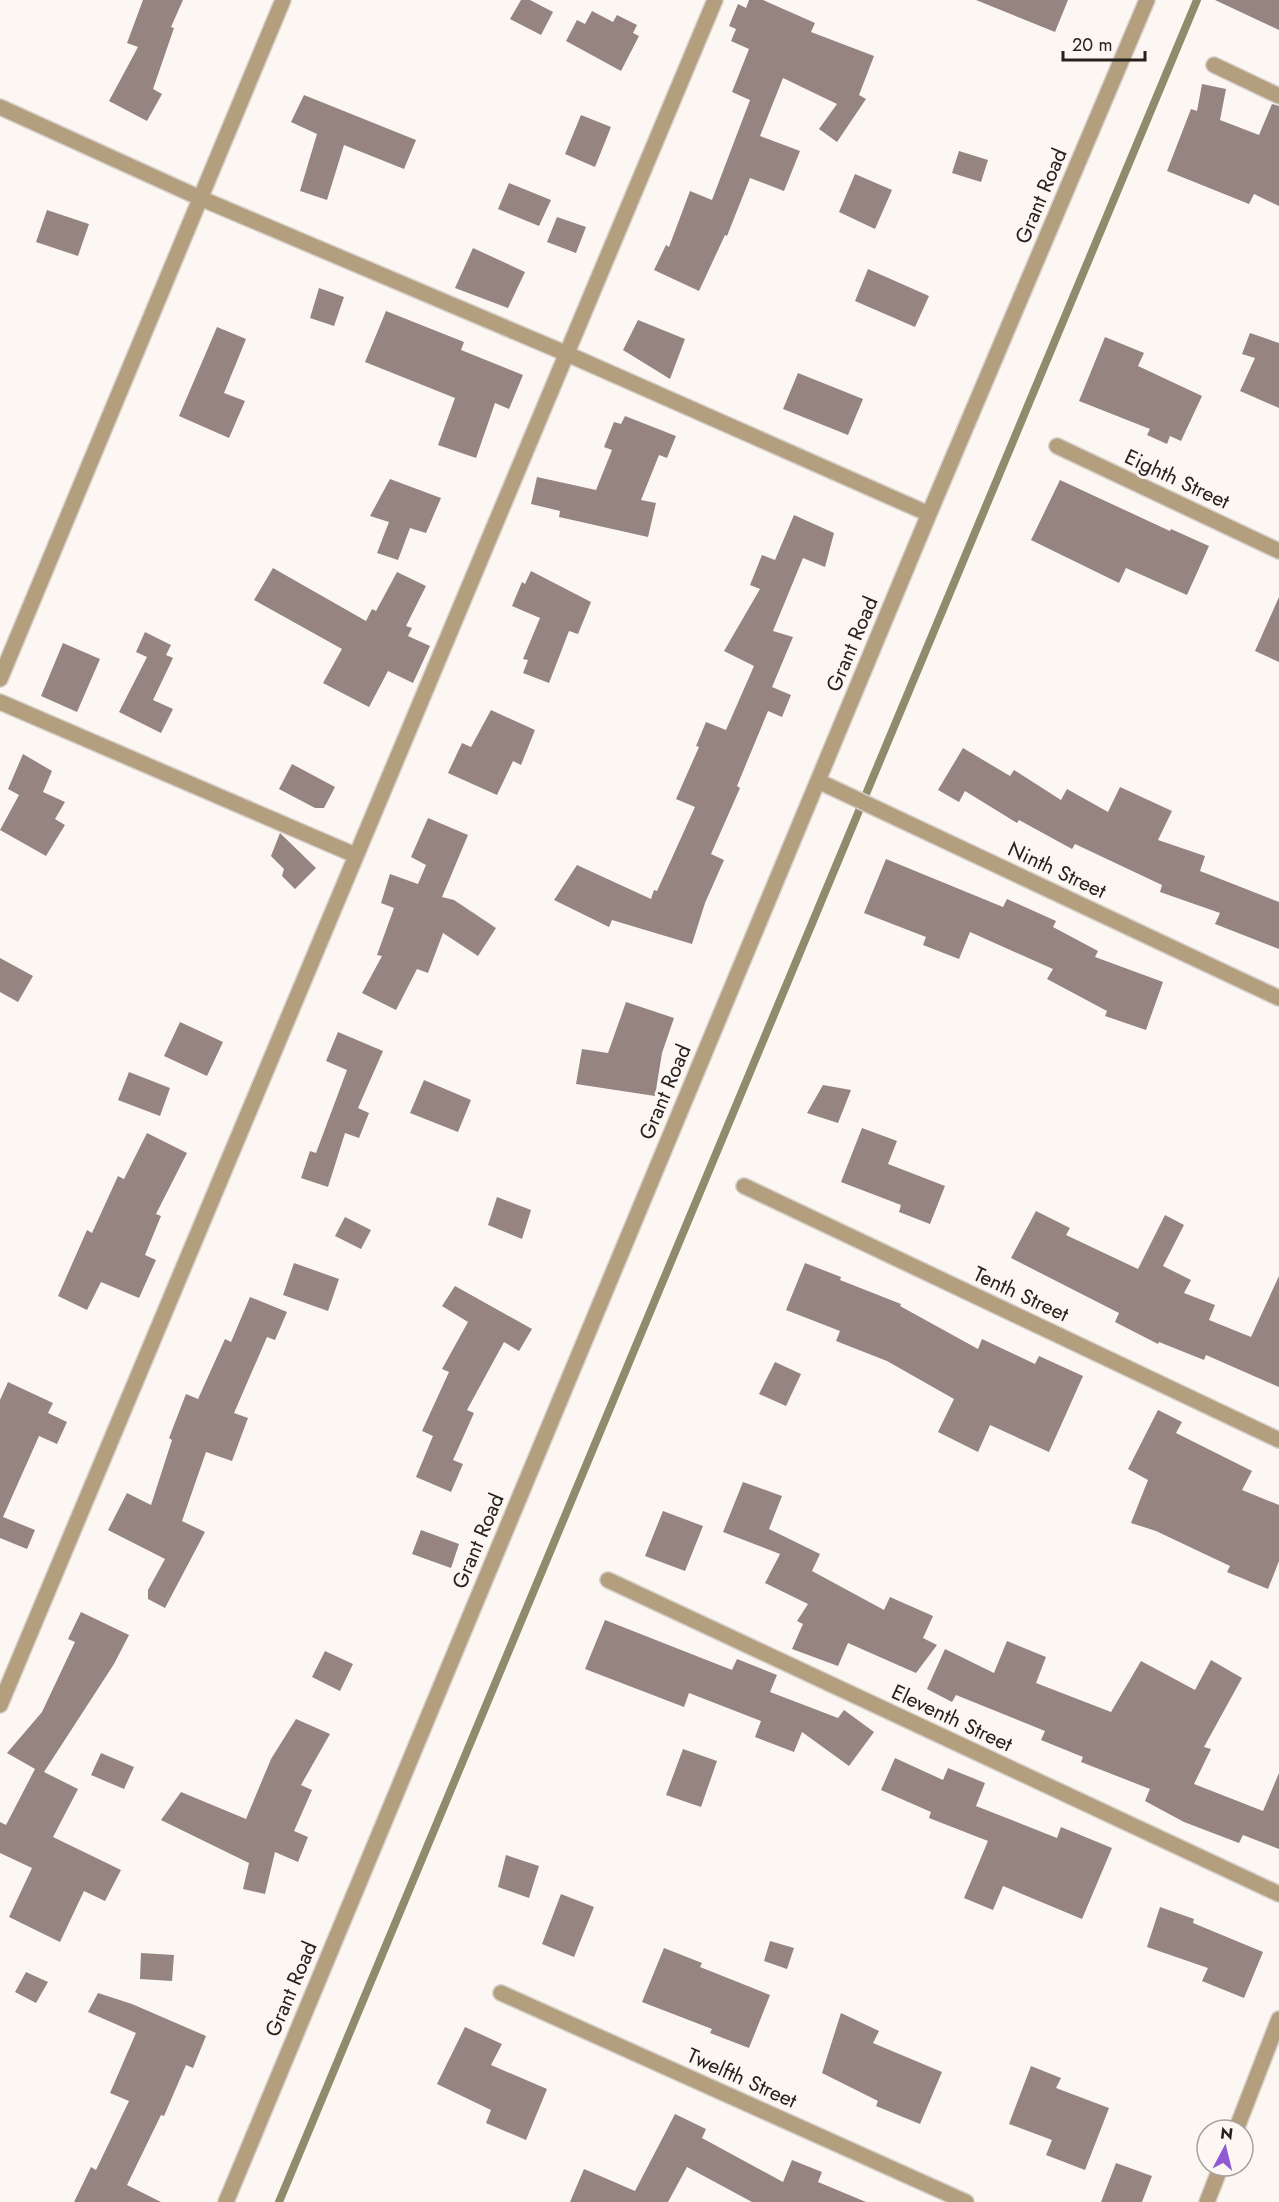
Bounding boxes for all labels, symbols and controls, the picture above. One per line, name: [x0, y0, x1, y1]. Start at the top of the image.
scale bar: [1063, 24, 1146, 62]
text: 20 m: [1072, 32, 1112, 58]
street label: Grant Road: [1007, 144, 1075, 248]
street label: Eighth Street: [1120, 442, 1234, 516]
street label: Grant Road: [818, 592, 886, 696]
street label: Ninth Street: [1003, 834, 1111, 906]
street label: Grant Road: [631, 1040, 699, 1144]
street label: Tenth Street: [968, 1259, 1074, 1329]
street label: Grant Road: [444, 1489, 512, 1593]
street label: Eleventh Street: [887, 1677, 1017, 1759]
street label: Grant Road: [257, 1937, 325, 2041]
street label: Twelfth Street: [682, 2040, 802, 2116]
north arrow: [1195, 2118, 1255, 2178]
text: N: [1219, 2121, 1234, 2146]

